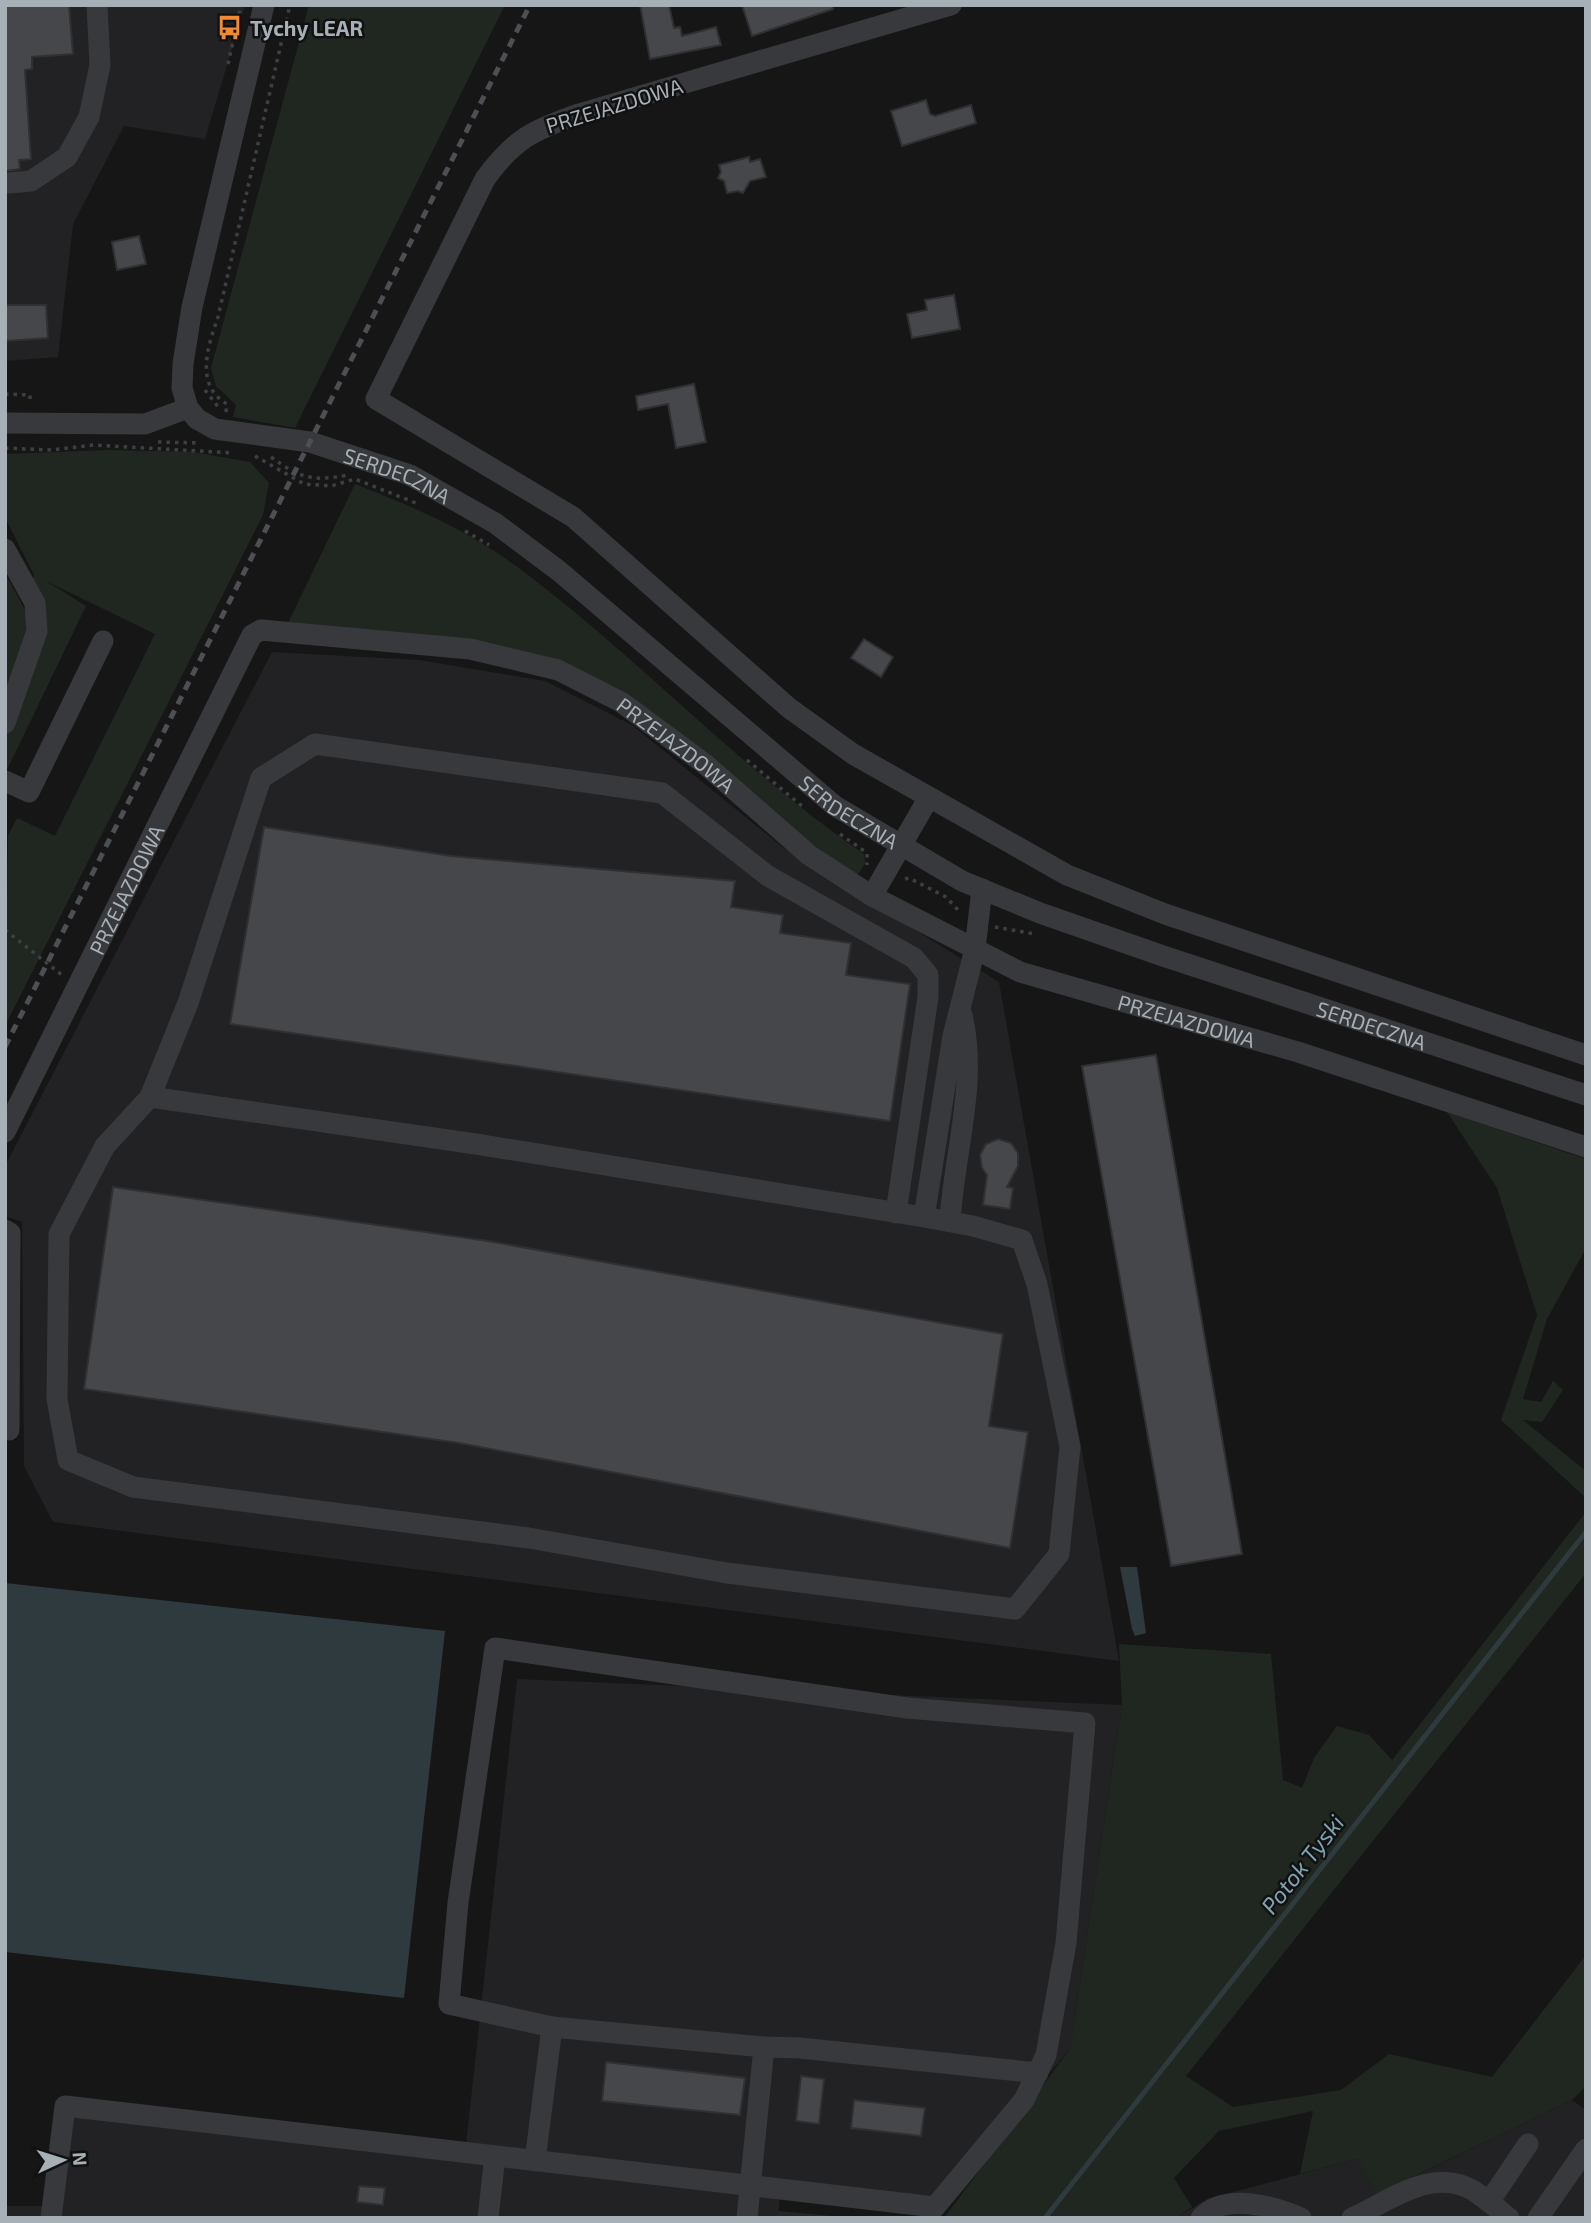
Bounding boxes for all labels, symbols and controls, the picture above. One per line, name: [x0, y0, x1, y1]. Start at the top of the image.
bus stop icon: Tychy LEAR: [216, 13, 244, 41]
place label: Tychy LEAR: [250, 15, 363, 41]
street label: PRZEJAZDOWA: [543, 72, 685, 138]
street label: SERDECZNA: [341, 442, 455, 508]
street label: PRZEJAZDOWA: [613, 691, 740, 797]
street label: SERDECZNA: [795, 769, 903, 853]
street label: PRZEJAZDOWA: [83, 820, 168, 958]
street label: PRZEJAZDOWA: [1115, 988, 1258, 1052]
street label: SERDECZNA: [1314, 995, 1430, 1054]
water label: Potok Tyski: [1255, 1809, 1350, 1919]
north arrow: [28, 2125, 98, 2195]
text: N: [69, 2151, 92, 2166]

